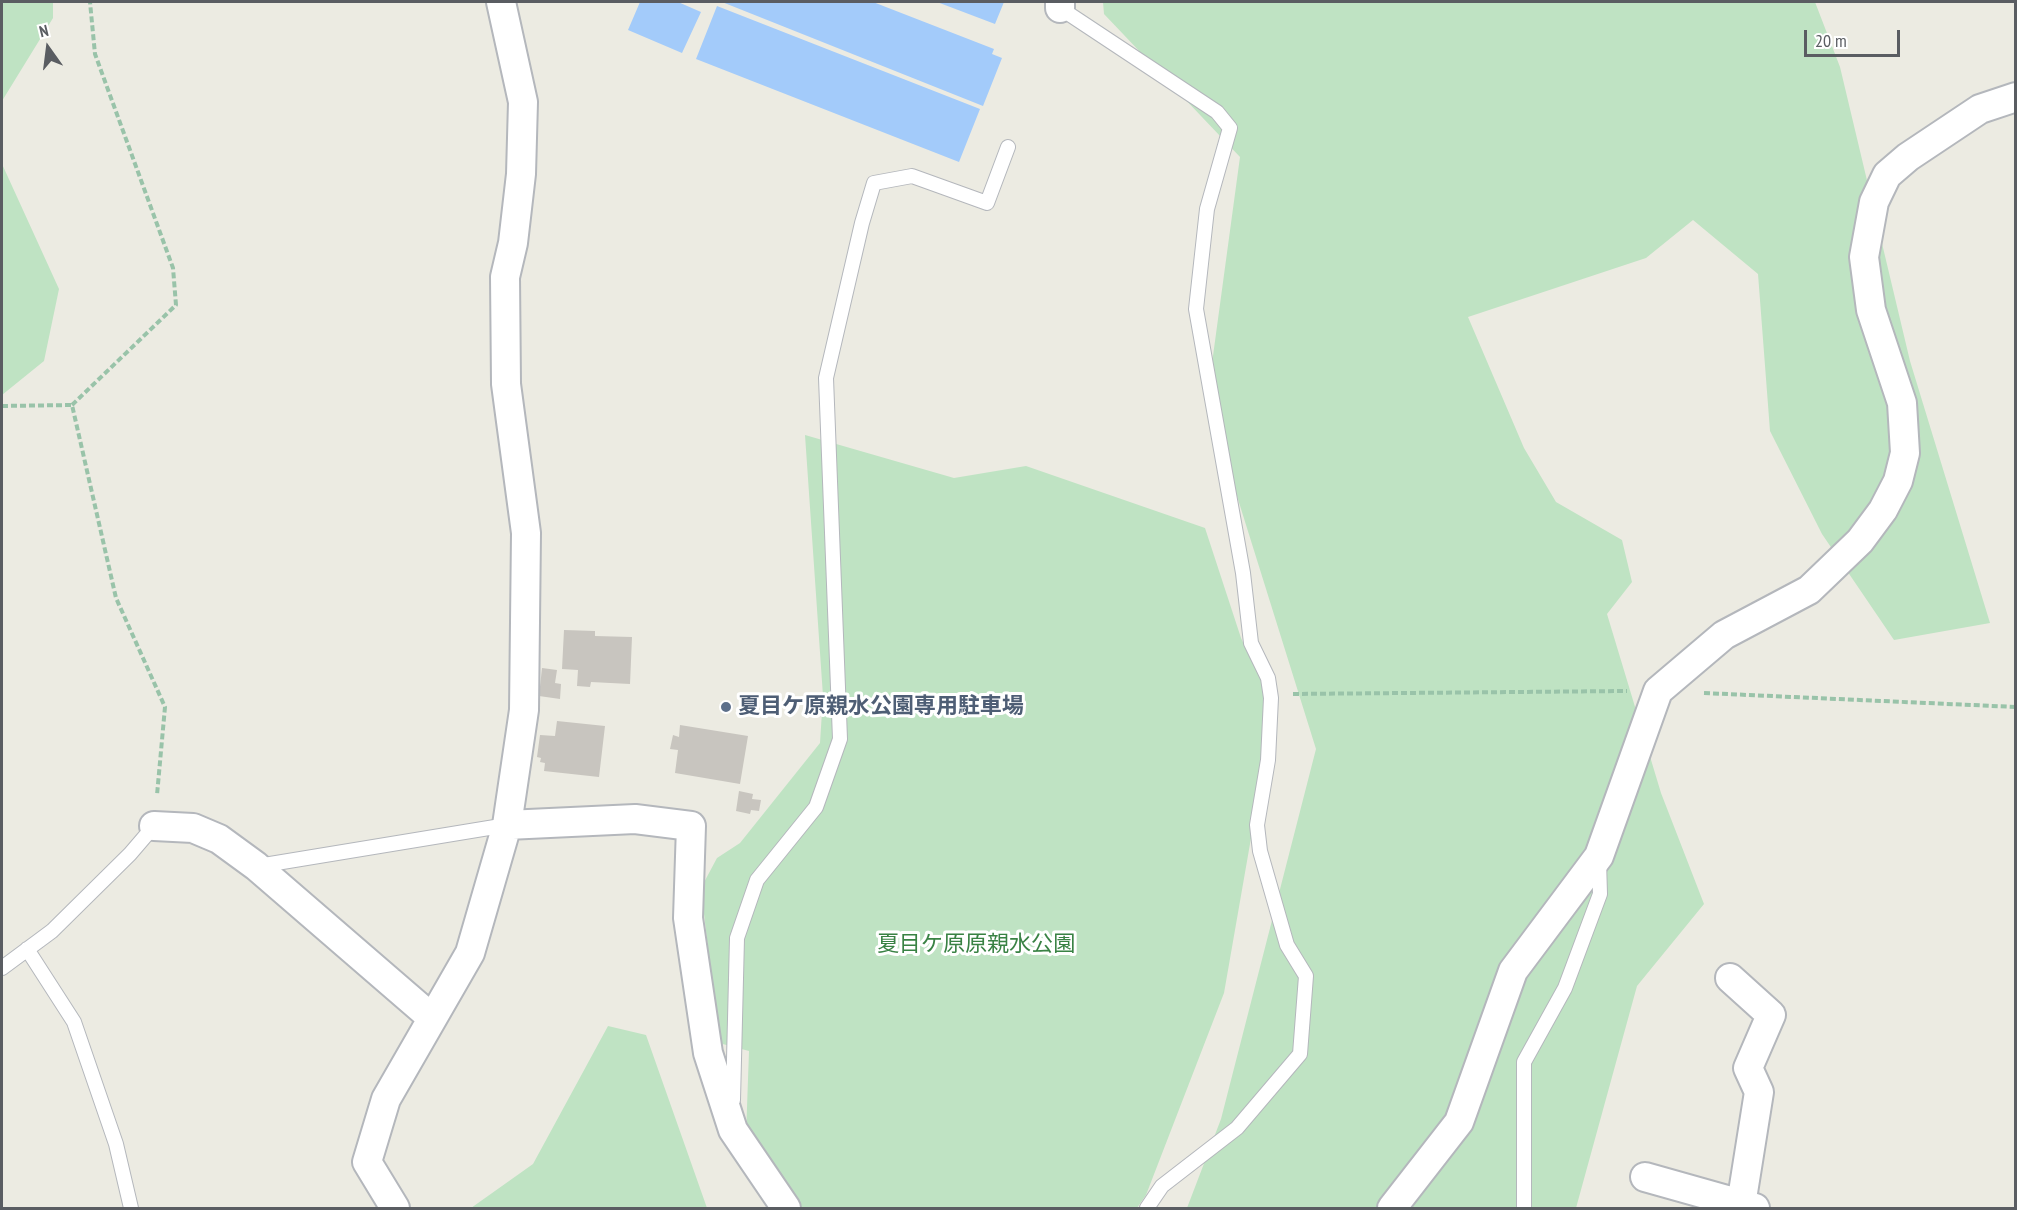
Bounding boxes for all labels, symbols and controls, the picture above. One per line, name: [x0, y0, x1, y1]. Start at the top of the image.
north arrow: [18, 18, 78, 78]
scale bar: [1807, 18, 1903, 56]
text: N: [37, 20, 50, 41]
text: 20 m: [1815, 29, 1847, 52]
place label: 夏目ケ原親水公園専用駐車場: [738, 694, 1024, 720]
marker: 夏目ケ原親水公園専用駐車場: [719, 700, 733, 714]
park label: 夏目ケ原原親水公園: [877, 932, 1075, 958]

